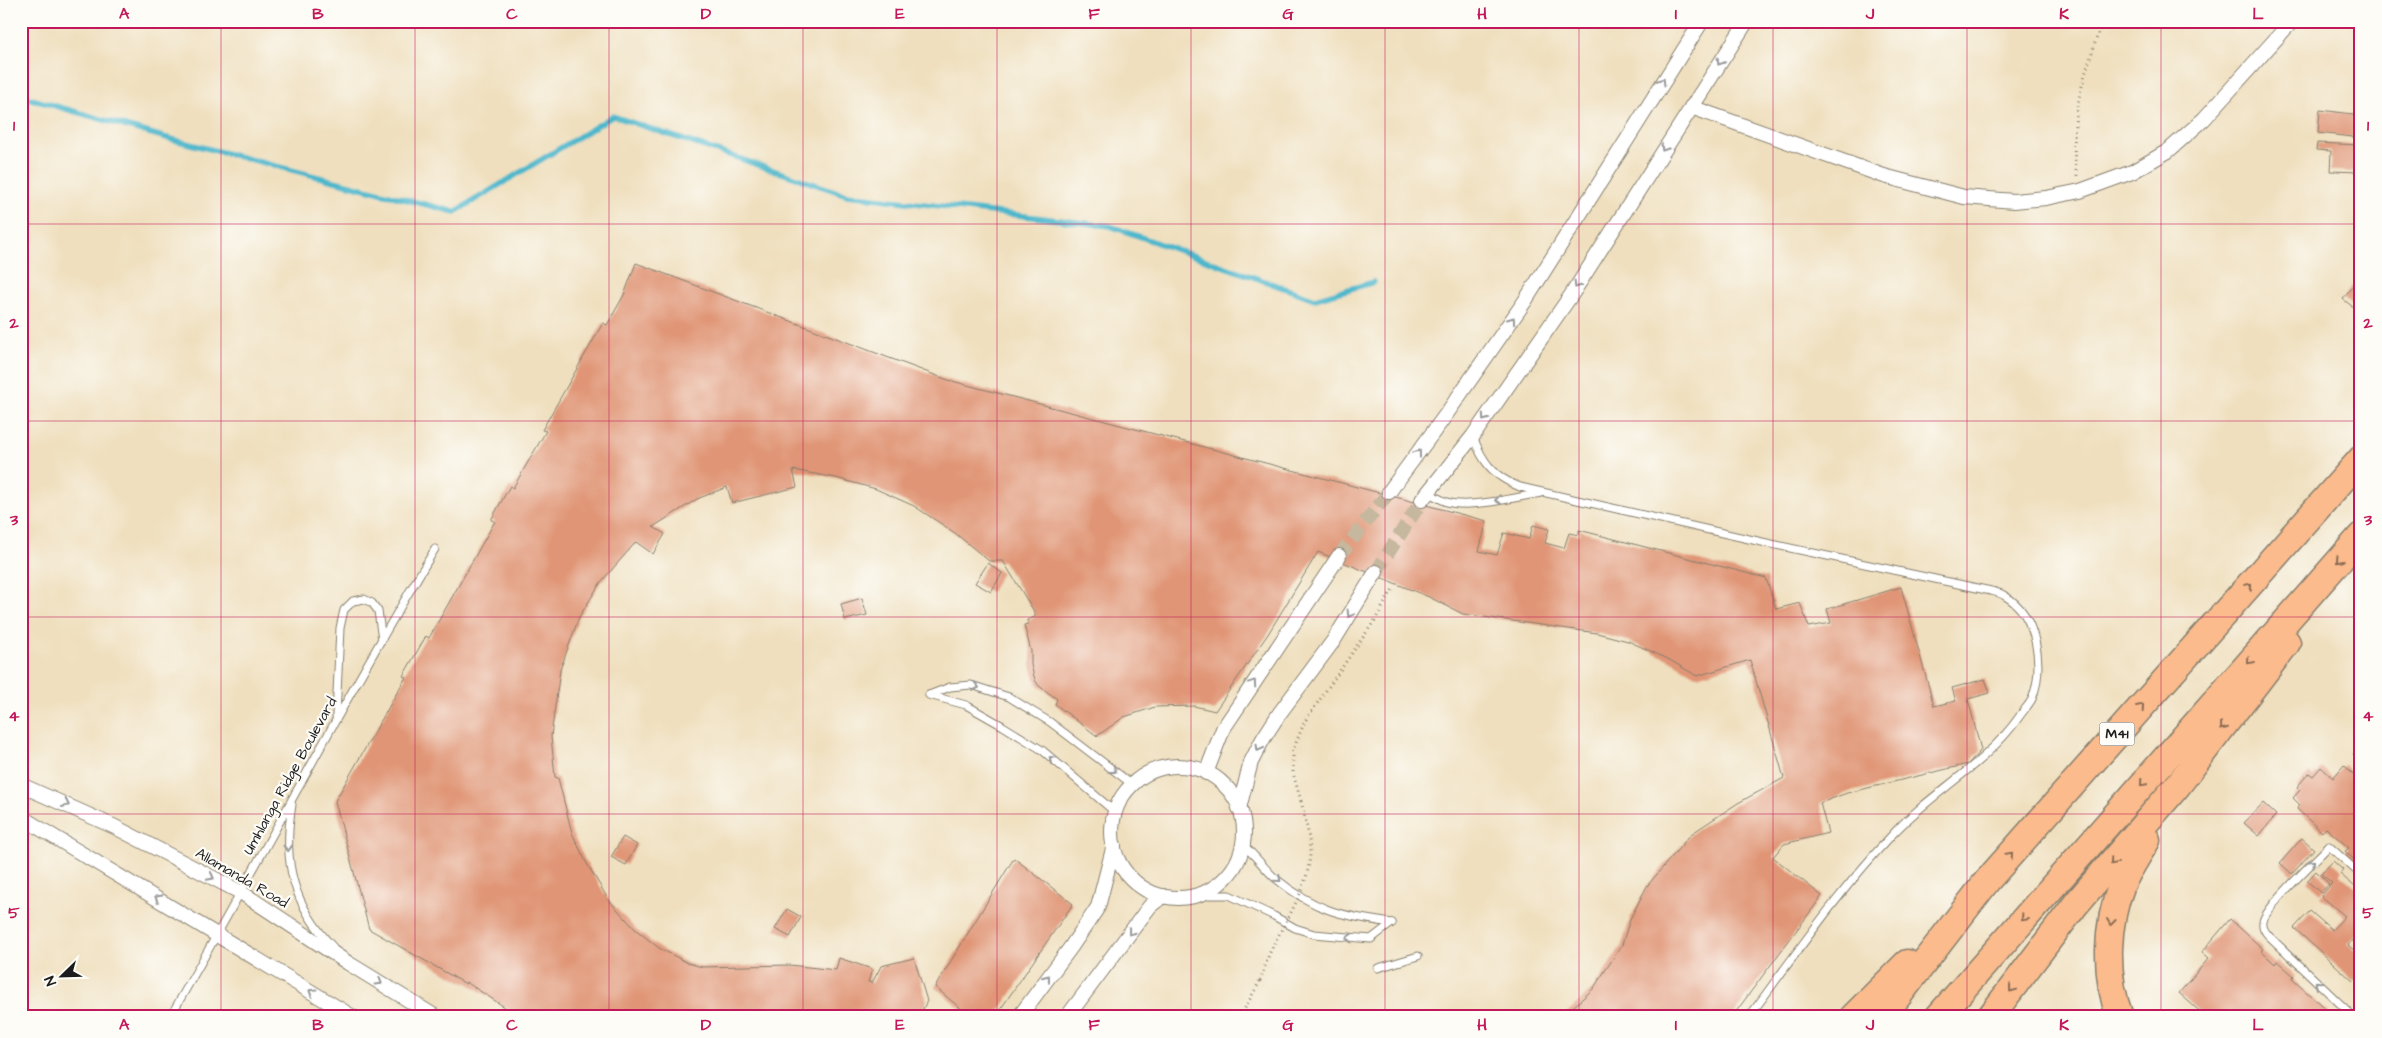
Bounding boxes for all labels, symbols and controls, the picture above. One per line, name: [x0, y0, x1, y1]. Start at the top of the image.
text: A: [119, 3, 130, 25]
text: B: [312, 3, 324, 25]
text: C: [506, 3, 518, 25]
text: D: [701, 3, 712, 25]
text: E: [895, 3, 905, 25]
text: F: [1088, 3, 1100, 25]
text: G: [1282, 3, 1294, 25]
text: H: [1477, 3, 1487, 25]
text: I: [1675, 3, 1677, 25]
text: J: [1865, 3, 1875, 25]
text: K: [2059, 3, 2069, 25]
text: L: [2252, 3, 2264, 25]
one-way arrow: [1717, 56, 1726, 66]
one-way arrow: [1656, 78, 1666, 87]
text: 1: [13, 115, 16, 137]
text: 1: [2367, 115, 2370, 137]
one-way arrow: [1661, 142, 1671, 151]
one-way arrow: [1574, 280, 1584, 289]
text: 2: [8, 312, 19, 334]
text: 2: [2362, 312, 2373, 334]
one-way arrow: [1506, 316, 1515, 326]
one-way arrow: [1482, 413, 1491, 422]
one-way arrow: [1412, 449, 1421, 459]
one-way arrow: [1494, 494, 1502, 505]
text: 3: [9, 509, 19, 531]
text: 3: [2363, 509, 2373, 531]
one-way arrow: [2336, 555, 2345, 564]
one-way arrow: [2243, 582, 2252, 591]
one-way arrow: [1347, 608, 1357, 617]
one-way arrow: [2248, 655, 2256, 664]
one-way arrow: [1247, 679, 1256, 689]
one-way arrow: [971, 681, 980, 692]
street label: Umhlanga Ridge Boulevard: [238, 693, 343, 859]
one-way arrow: [2135, 704, 2144, 713]
text: 4: [9, 705, 20, 727]
text: 4: [2363, 705, 2374, 727]
one-way arrow: [2220, 721, 2229, 731]
road number: M41: [2100, 722, 2134, 746]
one-way arrow: [1255, 742, 1265, 751]
one-way arrow: [1048, 756, 1057, 765]
one-way arrow: [1108, 764, 1117, 773]
one-way arrow: [2140, 777, 2149, 786]
one-way arrow: [61, 798, 70, 809]
street label: Allamanda Road: [191, 843, 293, 913]
one-way arrow: [283, 845, 294, 853]
one-way arrow: [2004, 852, 2013, 861]
one-way arrow: [2109, 856, 2118, 865]
one-way arrow: [2307, 860, 2316, 869]
one-way arrow: [206, 871, 215, 881]
one-way arrow: [1272, 873, 1281, 882]
one-way arrow: [154, 895, 163, 905]
text: 5: [8, 902, 20, 924]
text: 5: [2362, 902, 2374, 924]
one-way arrow: [2021, 912, 2030, 921]
one-way arrow: [2106, 918, 2117, 926]
one-way arrow: [1128, 926, 1136, 935]
one-way arrow: [1345, 933, 1353, 944]
north arrow: [38, 950, 88, 1000]
text: N: [40, 973, 62, 989]
one-way arrow: [1042, 974, 1051, 983]
one-way arrow: [373, 975, 382, 985]
one-way arrow: [2315, 981, 2324, 990]
one-way arrow: [2009, 983, 2017, 992]
one-way arrow: [308, 988, 317, 998]
text: A: [119, 1014, 130, 1036]
text: B: [312, 1014, 324, 1036]
text: C: [506, 1014, 518, 1036]
text: D: [701, 1014, 712, 1036]
text: E: [895, 1014, 905, 1036]
text: F: [1088, 1014, 1100, 1036]
text: G: [1282, 1014, 1294, 1036]
text: H: [1477, 1014, 1487, 1036]
text: I: [1675, 1014, 1677, 1036]
text: J: [1865, 1014, 1875, 1036]
text: K: [2059, 1014, 2069, 1036]
text: L: [2252, 1014, 2264, 1036]

